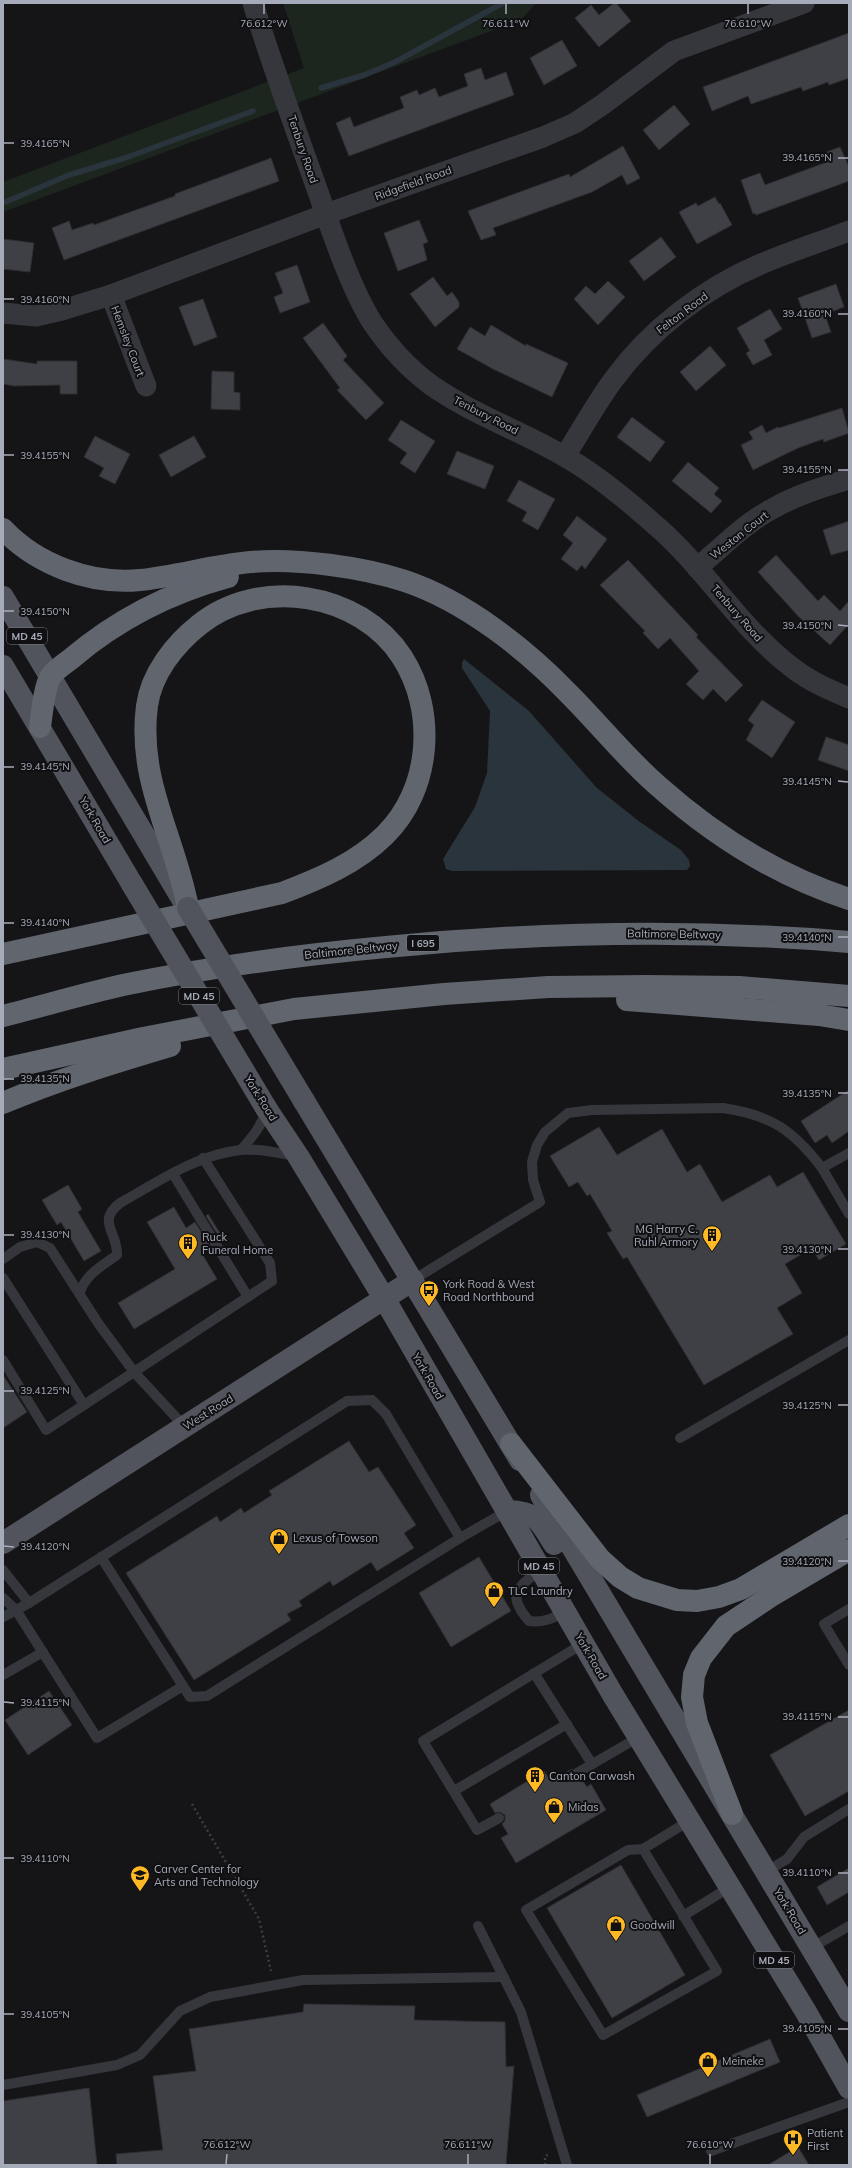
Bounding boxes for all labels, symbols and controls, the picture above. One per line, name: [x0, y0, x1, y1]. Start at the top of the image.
text: 76.612°W: [240, 17, 288, 30]
text: 76.611°W: [482, 17, 530, 30]
text: 76.610°W: [724, 17, 772, 30]
street label: Tenbury Road: [285, 113, 321, 185]
text: 39.4165°N: [20, 137, 70, 150]
text: 39.4165°N: [782, 151, 832, 164]
street label: Ridgefield Road: [373, 163, 453, 203]
street label: Felton Road: [653, 289, 711, 337]
text: 39.4160°N: [20, 293, 70, 306]
street label: Hemsley Court: [108, 304, 148, 379]
text: 39.4160°N: [782, 307, 832, 320]
street label: Tenbury Road: [451, 393, 521, 437]
text: 39.4155°N: [20, 449, 70, 462]
text: 39.4155°N: [782, 463, 832, 476]
street label: Weston Court: [707, 508, 771, 562]
street label: Tenbury Road: [708, 582, 766, 644]
text: 39.4150°N: [20, 605, 70, 618]
text: 39.4150°N: [782, 619, 832, 632]
road number: MD 45: [7, 628, 47, 644]
text: 39.4145°N: [20, 760, 70, 773]
text: 39.4145°N: [782, 775, 832, 788]
street label: York Road: [76, 793, 114, 846]
text: 39.4140°N: [20, 916, 70, 929]
street label: Baltimore Beltway: [627, 926, 721, 942]
text: 39.4140°N: [782, 931, 832, 944]
road number: I 695: [407, 935, 439, 951]
street label: Baltimore Beltway: [304, 938, 398, 962]
road number: MD 45: [179, 988, 219, 1004]
text: 39.4135°N: [20, 1072, 70, 1085]
street label: York Road: [241, 1072, 281, 1124]
text: 39.4135°N: [782, 1087, 832, 1100]
place label: MG Harry C. Ruhl Armory: [634, 1222, 698, 1249]
building icon: MG Harry C. Ruhl Armory: [701, 1224, 723, 1252]
text: 39.4130°N: [20, 1228, 70, 1241]
place label: Ruck Funeral Home: [202, 1230, 273, 1257]
building icon: Ruck Funeral Home: [177, 1232, 199, 1260]
text: 39.4130°N: [782, 1243, 832, 1256]
place label: York Road & West Road Northbound: [442, 1277, 535, 1304]
bus stop icon: York Road & West Road Northbound: [418, 1279, 440, 1307]
street label: York Road: [409, 1349, 447, 1402]
text: 39.4125°N: [20, 1384, 70, 1397]
street label: West Road: [180, 1391, 236, 1433]
text: 39.4125°N: [782, 1399, 832, 1412]
shop icon: Lexus of Towson: [268, 1527, 290, 1555]
place label: Lexus of Towson: [293, 1531, 378, 1545]
text: 39.4120°N: [20, 1540, 70, 1553]
text: 39.4120°N: [782, 1555, 832, 1568]
road number: MD 45: [519, 1558, 559, 1574]
shop icon: TLC Laundry: [483, 1580, 505, 1608]
place label: TLC Laundry: [508, 1584, 573, 1598]
street label: York Road: [572, 1629, 610, 1682]
text: 39.4115°N: [20, 1696, 70, 1709]
text: 39.4115°N: [782, 1710, 832, 1723]
building icon: Canton Carwash: [524, 1765, 546, 1793]
place label: Canton Carwash: [549, 1769, 635, 1783]
shop icon: Midas: [543, 1796, 565, 1824]
place label: Midas: [568, 1800, 599, 1814]
text: 39.4110°N: [20, 1852, 70, 1865]
place label: Carver Center for Arts and Technology: [154, 1862, 259, 1889]
school or university icon: Carver Center for Arts and Technology: [129, 1864, 151, 1892]
text: 39.4110°N: [782, 1866, 832, 1879]
street label: York Road: [770, 1884, 809, 1937]
shop icon: Goodwill: [605, 1914, 627, 1942]
place label: Goodwill: [630, 1918, 675, 1932]
road number: MD 45: [754, 1952, 794, 1968]
text: 39.4105°N: [20, 2008, 70, 2021]
text: 39.4105°N: [782, 2022, 832, 2035]
shop icon: Meineke: [697, 2050, 719, 2078]
place label: Meineke: [722, 2054, 764, 2068]
place label: Patient First: [807, 2126, 843, 2153]
hospital icon: Patient First: [782, 2128, 804, 2156]
text: 76.612°W: [203, 2138, 251, 2151]
text: 76.611°W: [444, 2138, 492, 2151]
text: 76.610°W: [686, 2138, 734, 2151]

